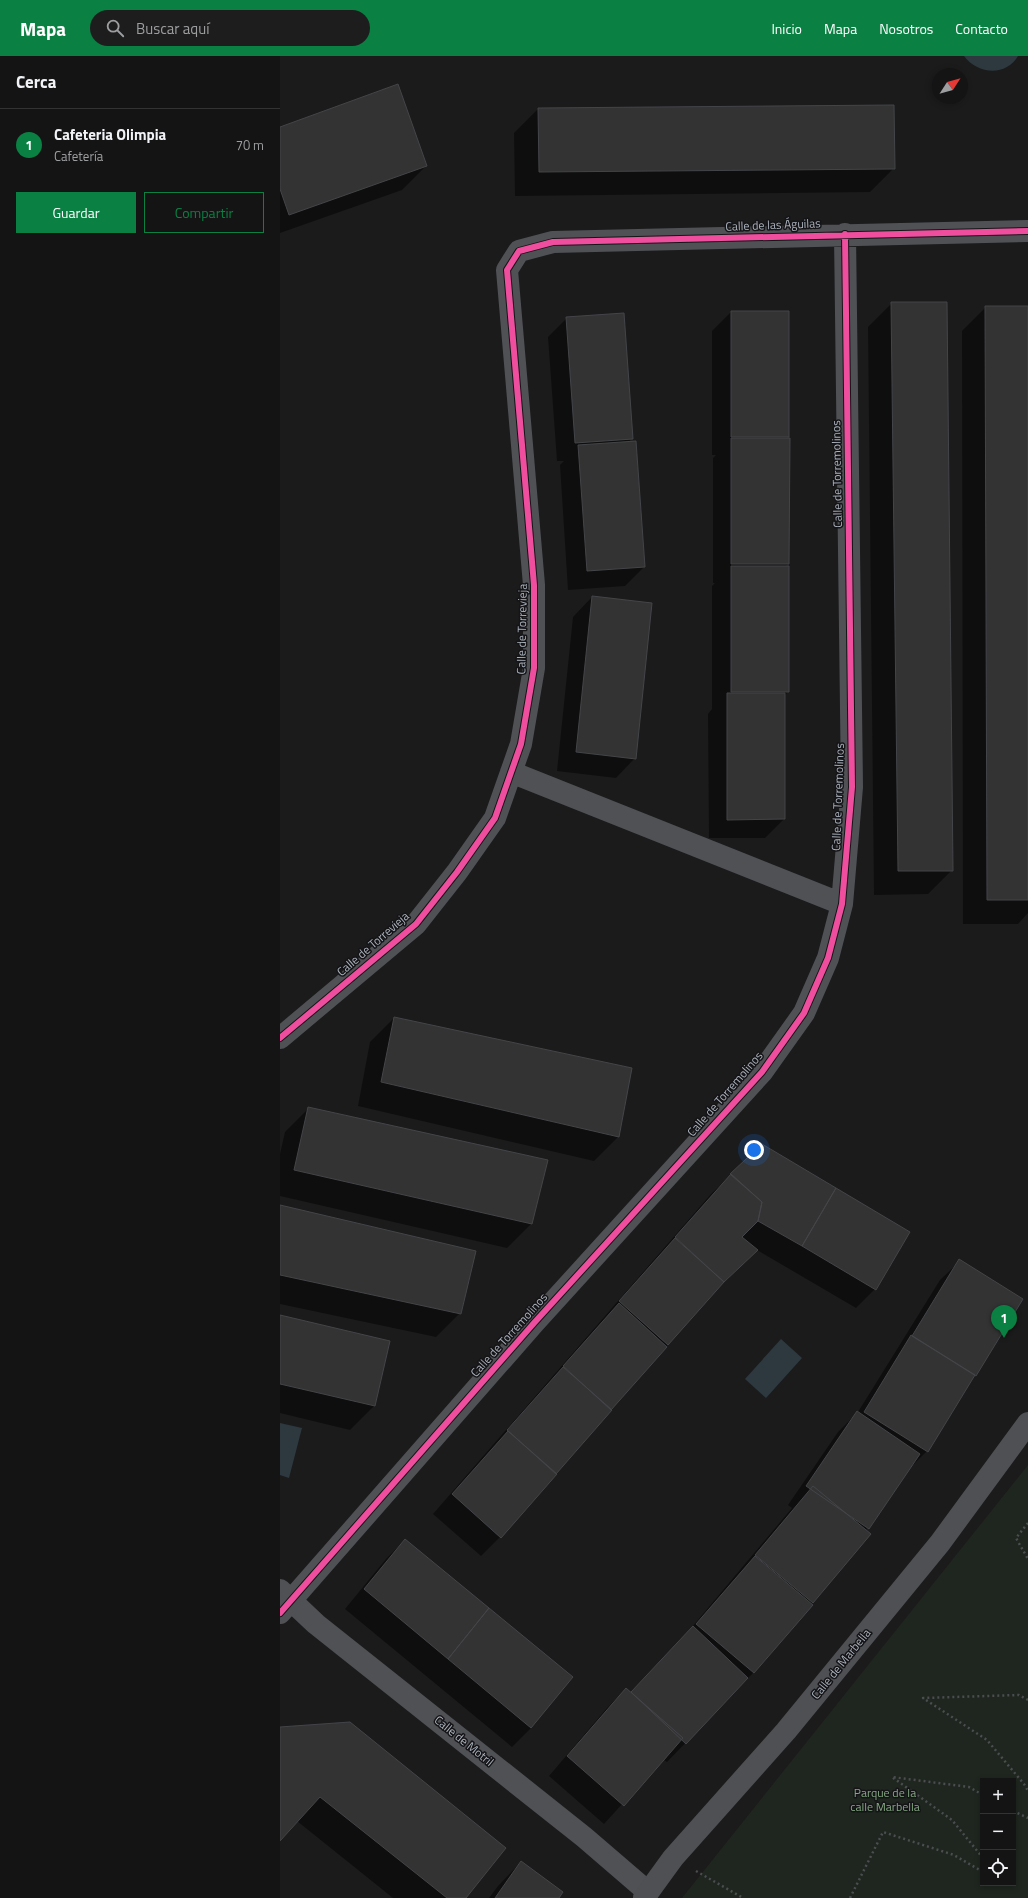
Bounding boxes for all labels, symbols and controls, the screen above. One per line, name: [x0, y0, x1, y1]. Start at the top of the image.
search box: [90, 10, 370, 46]
text: Mapa: [20, 14, 66, 43]
icon: search: [104, 17, 126, 39]
text: Buscar aquí: [136, 17, 209, 40]
text: Inicio: [771, 18, 802, 39]
text: Mapa: [824, 18, 857, 39]
text: Nosotros: [879, 18, 933, 39]
text: Contacto: [955, 18, 1008, 39]
north arrow: [932, 68, 968, 104]
text: Cerca: [16, 69, 56, 95]
text: Cafeteria Olimpia: [54, 123, 166, 146]
text: 1: [25, 135, 33, 155]
text: 70 m: [236, 135, 264, 155]
text: Cafetería: [54, 146, 103, 166]
button: Guardar: [16, 192, 136, 233]
button: Compartir: [144, 192, 264, 233]
street label: Calle de las Águilas: [725, 213, 821, 236]
street label: Calle de Torremolinos: [826, 420, 847, 528]
street label: Calle de Torrevieja: [511, 584, 532, 674]
street label: Calle de Torremolinos: [826, 742, 849, 851]
street label: Calle de Torrevieja: [332, 907, 413, 981]
street label: Calle de Torremolinos: [682, 1046, 767, 1141]
your location: [744, 1140, 764, 1160]
street label: Calle de Torremolinos: [466, 1288, 552, 1381]
pin: 1: [991, 1305, 1017, 1338]
street label: Calle de Marbella: [806, 1624, 875, 1703]
street label: Calle de Motril: [430, 1711, 498, 1771]
map controls: [980, 1778, 1016, 1886]
button: +: [980, 1778, 1016, 1814]
park label: Parque de la calle Marbella: [850, 1783, 920, 1816]
button: −: [980, 1814, 1016, 1850]
button: locate: [980, 1850, 1016, 1886]

